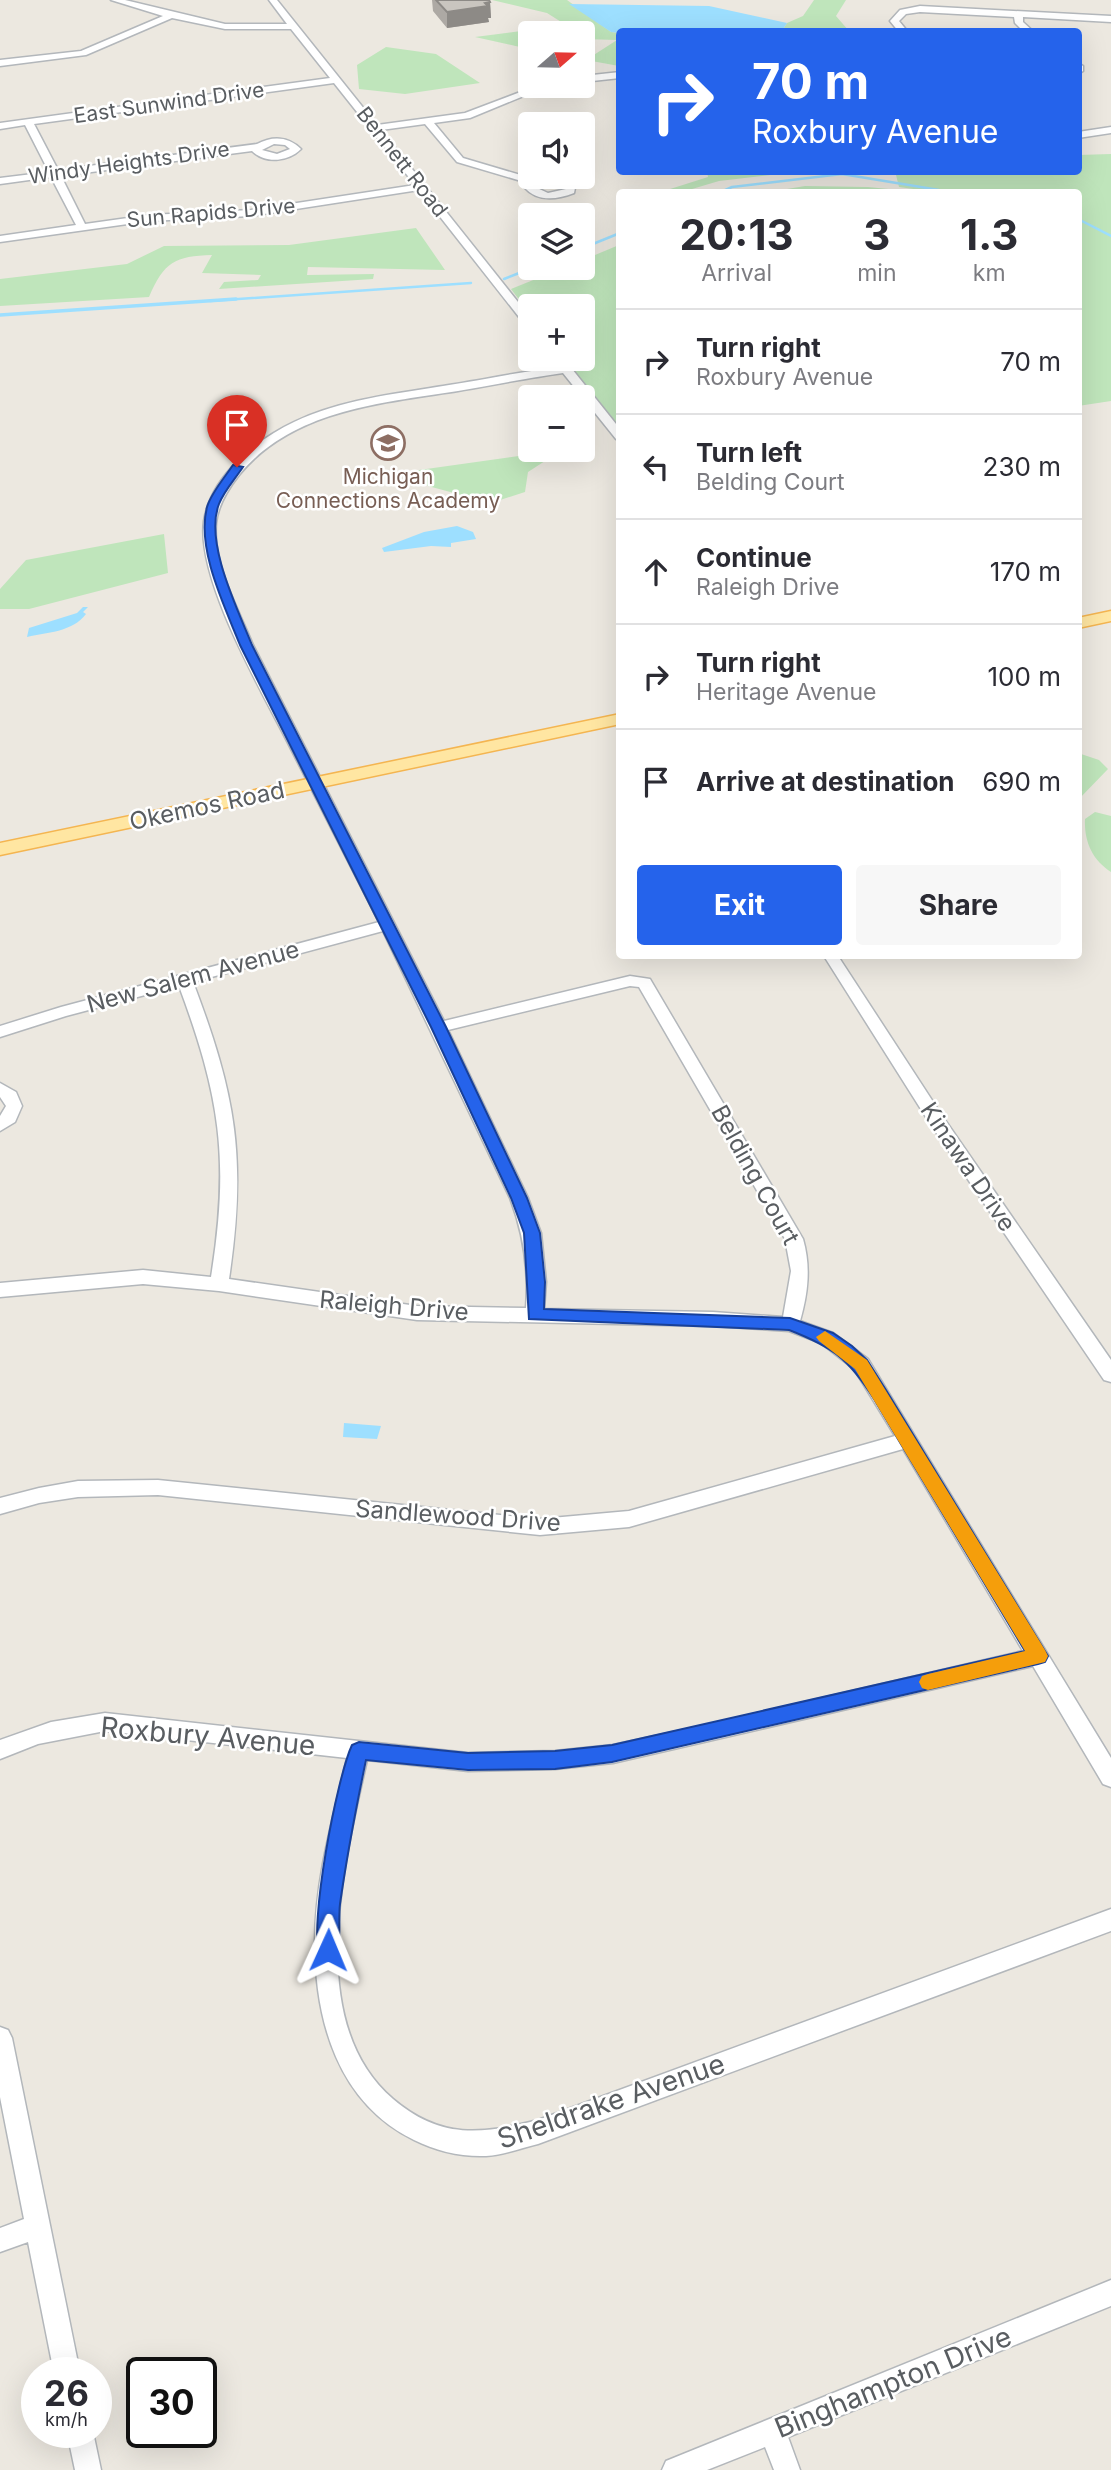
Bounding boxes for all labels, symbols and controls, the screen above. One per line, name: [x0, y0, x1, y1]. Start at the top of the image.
north arrow: [518, 21, 595, 98]
map controls: [518, 21, 595, 462]
text: 70 m: [752, 52, 869, 111]
icon: right: [637, 56, 728, 147]
street label: East Sunwind Drive: [72, 77, 266, 128]
street label: Bennett Road: [352, 102, 453, 222]
button: sound: [518, 112, 595, 189]
text: Roxbury Avenue: [752, 112, 999, 151]
street label: Windy Heights Drive: [27, 136, 231, 189]
street label: Sun Rapids Drive: [126, 193, 296, 232]
button: layers: [518, 203, 595, 280]
text: 20:13: [680, 209, 794, 260]
text: 3: [863, 209, 890, 260]
text: 1.3: [960, 209, 1018, 260]
text: Arrival: [701, 259, 772, 287]
text: min: [857, 259, 897, 287]
text: km: [973, 259, 1006, 287]
button: +: [518, 294, 595, 371]
text: Turn right: [696, 332, 821, 363]
icon: right: [637, 343, 675, 381]
text: 70 m: [1000, 346, 1061, 377]
text: Roxbury Avenue: [696, 363, 873, 391]
button: −: [518, 385, 595, 462]
pin: [207, 395, 267, 467]
icon: arrive: [218, 406, 256, 444]
school or university icon: Michigan Connections Academy: [369, 424, 407, 462]
text: Turn left: [696, 437, 802, 468]
icon: left: [637, 448, 675, 486]
text: 230 m: [983, 451, 1061, 482]
place label: Michigan Connections Academy: [276, 464, 500, 513]
text: Belding Court: [696, 468, 845, 496]
text: Continue: [696, 542, 812, 573]
icon: ahead: [637, 553, 675, 591]
text: 170 m: [990, 556, 1061, 587]
text: Raleigh Drive: [696, 573, 839, 601]
text: Turn right: [696, 647, 821, 678]
icon: right: [637, 658, 675, 696]
text: 100 m: [988, 661, 1061, 692]
text: Heritage Avenue: [696, 678, 876, 706]
icon: arrive: [637, 763, 675, 801]
text: Arrive at destination: [696, 766, 955, 797]
text: 690 m: [982, 766, 1061, 797]
street label: Okemos Road: [127, 775, 287, 836]
button: Exit: [637, 865, 842, 945]
button: Share: [856, 865, 1061, 945]
street label: New Salem Avenue: [83, 934, 302, 1019]
street label: Kinawa Drive: [915, 1097, 1022, 1237]
street label: Belding Court: [705, 1100, 806, 1250]
street label: Raleigh Drive: [318, 1285, 470, 1326]
street label: Sandlewood Drive: [354, 1494, 562, 1537]
street label: Roxbury Avenue: [99, 1710, 317, 1762]
position arrow: [291, 1913, 365, 1987]
street label: Sheldrake Avenue: [493, 2046, 729, 2156]
street label: Binghampton Drive: [770, 2319, 1016, 2445]
speed limit sign: 30: [126, 2357, 217, 2448]
text: 26: [44, 2372, 89, 2414]
text: km/h: [45, 2409, 88, 2430]

